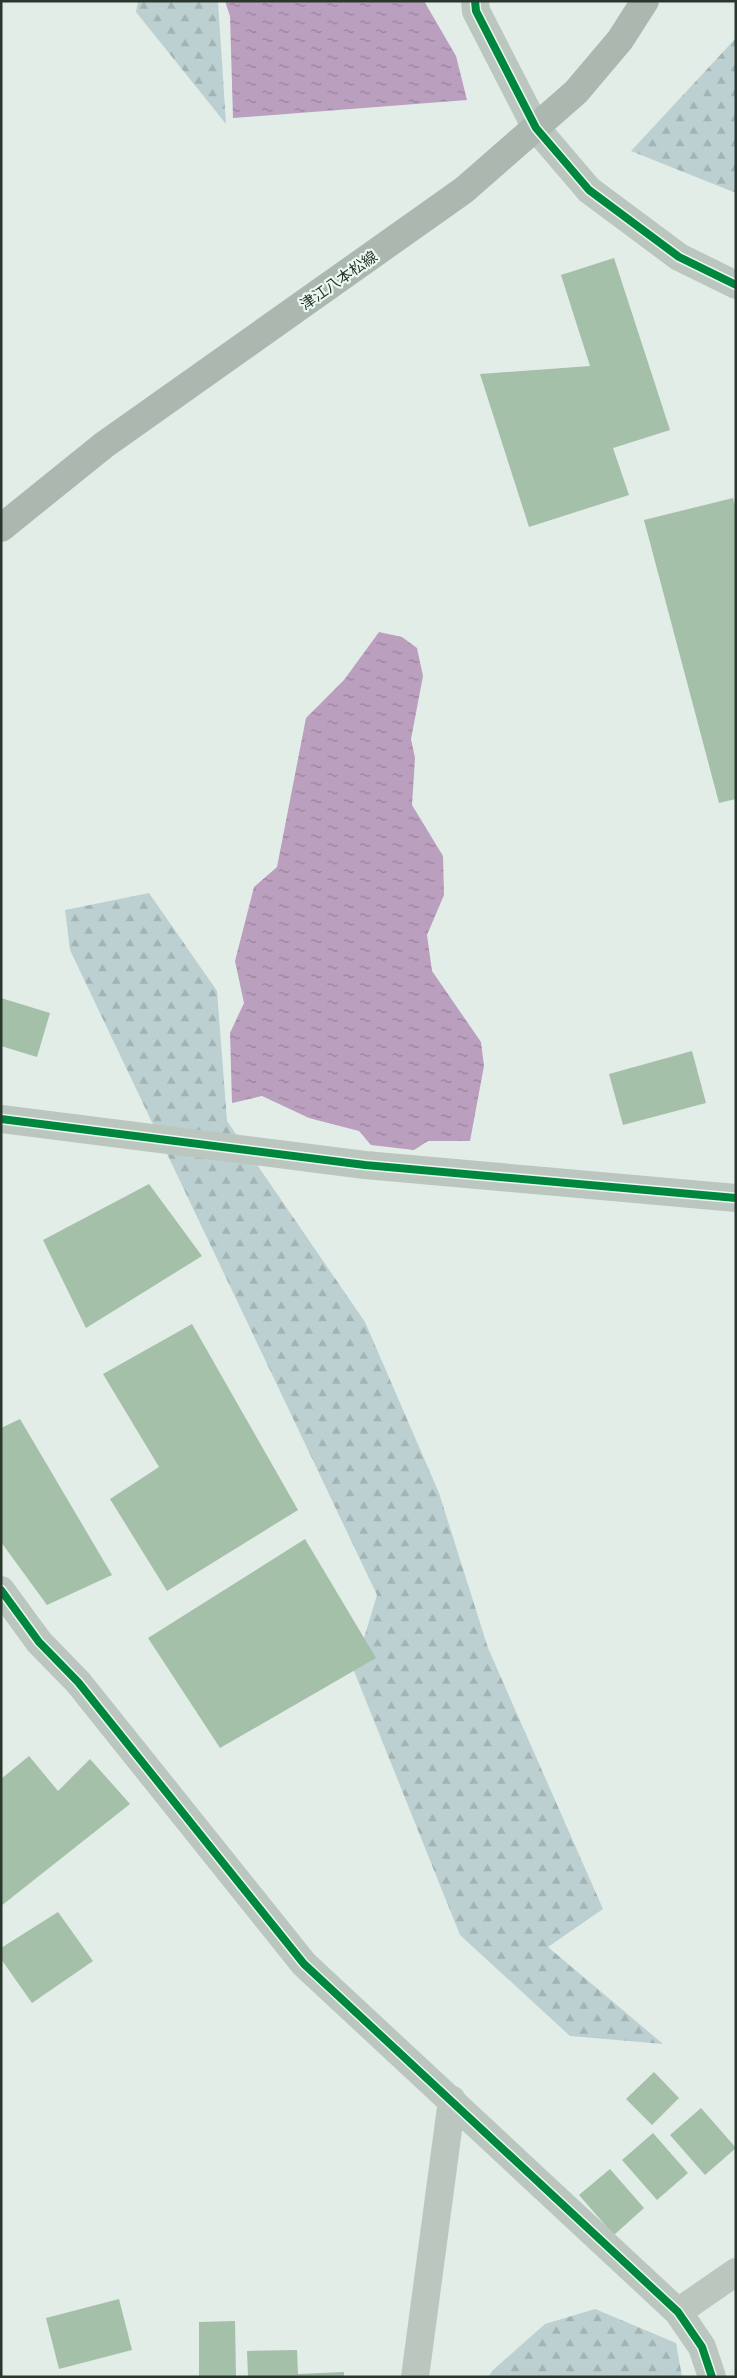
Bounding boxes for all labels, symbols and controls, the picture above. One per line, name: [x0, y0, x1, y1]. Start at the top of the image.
street label: 津江八本松線: [296, 247, 382, 315]

